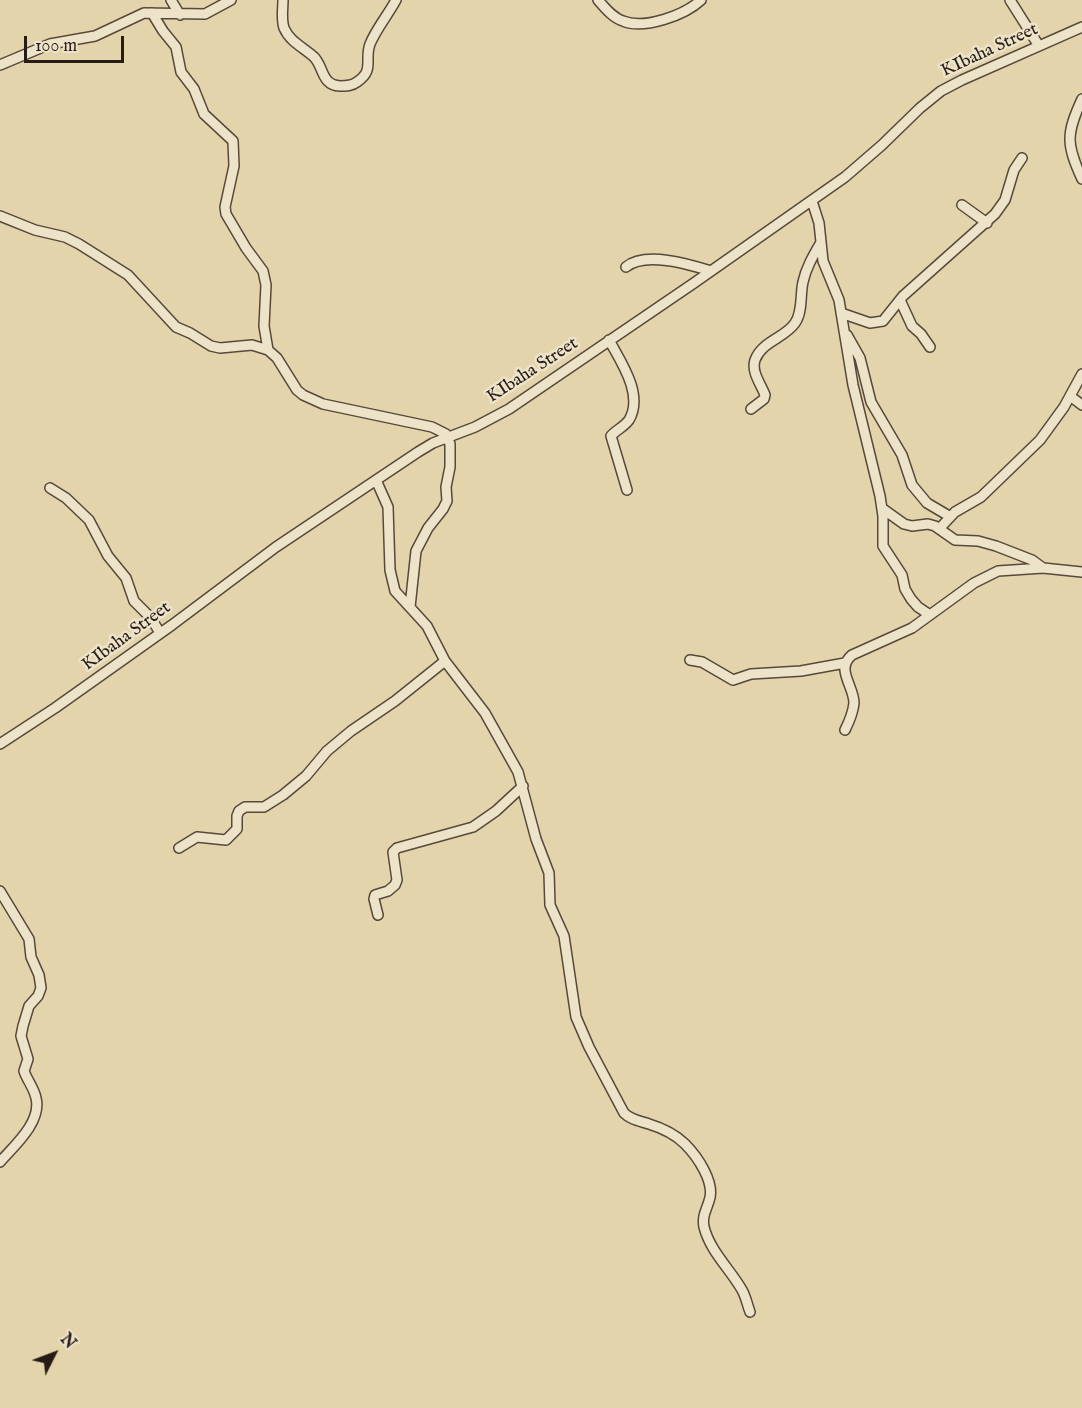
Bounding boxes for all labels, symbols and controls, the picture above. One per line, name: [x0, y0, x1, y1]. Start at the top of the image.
street label: KIbaha Street: [938, 19, 1042, 83]
scale bar: [27, 24, 128, 62]
text: 100 m: [35, 35, 77, 58]
street label: KIbaha Street: [483, 334, 583, 408]
street label: KIbaha Street: [79, 598, 175, 676]
north arrow: [24, 1324, 84, 1384]
text: N: [55, 1330, 79, 1354]

